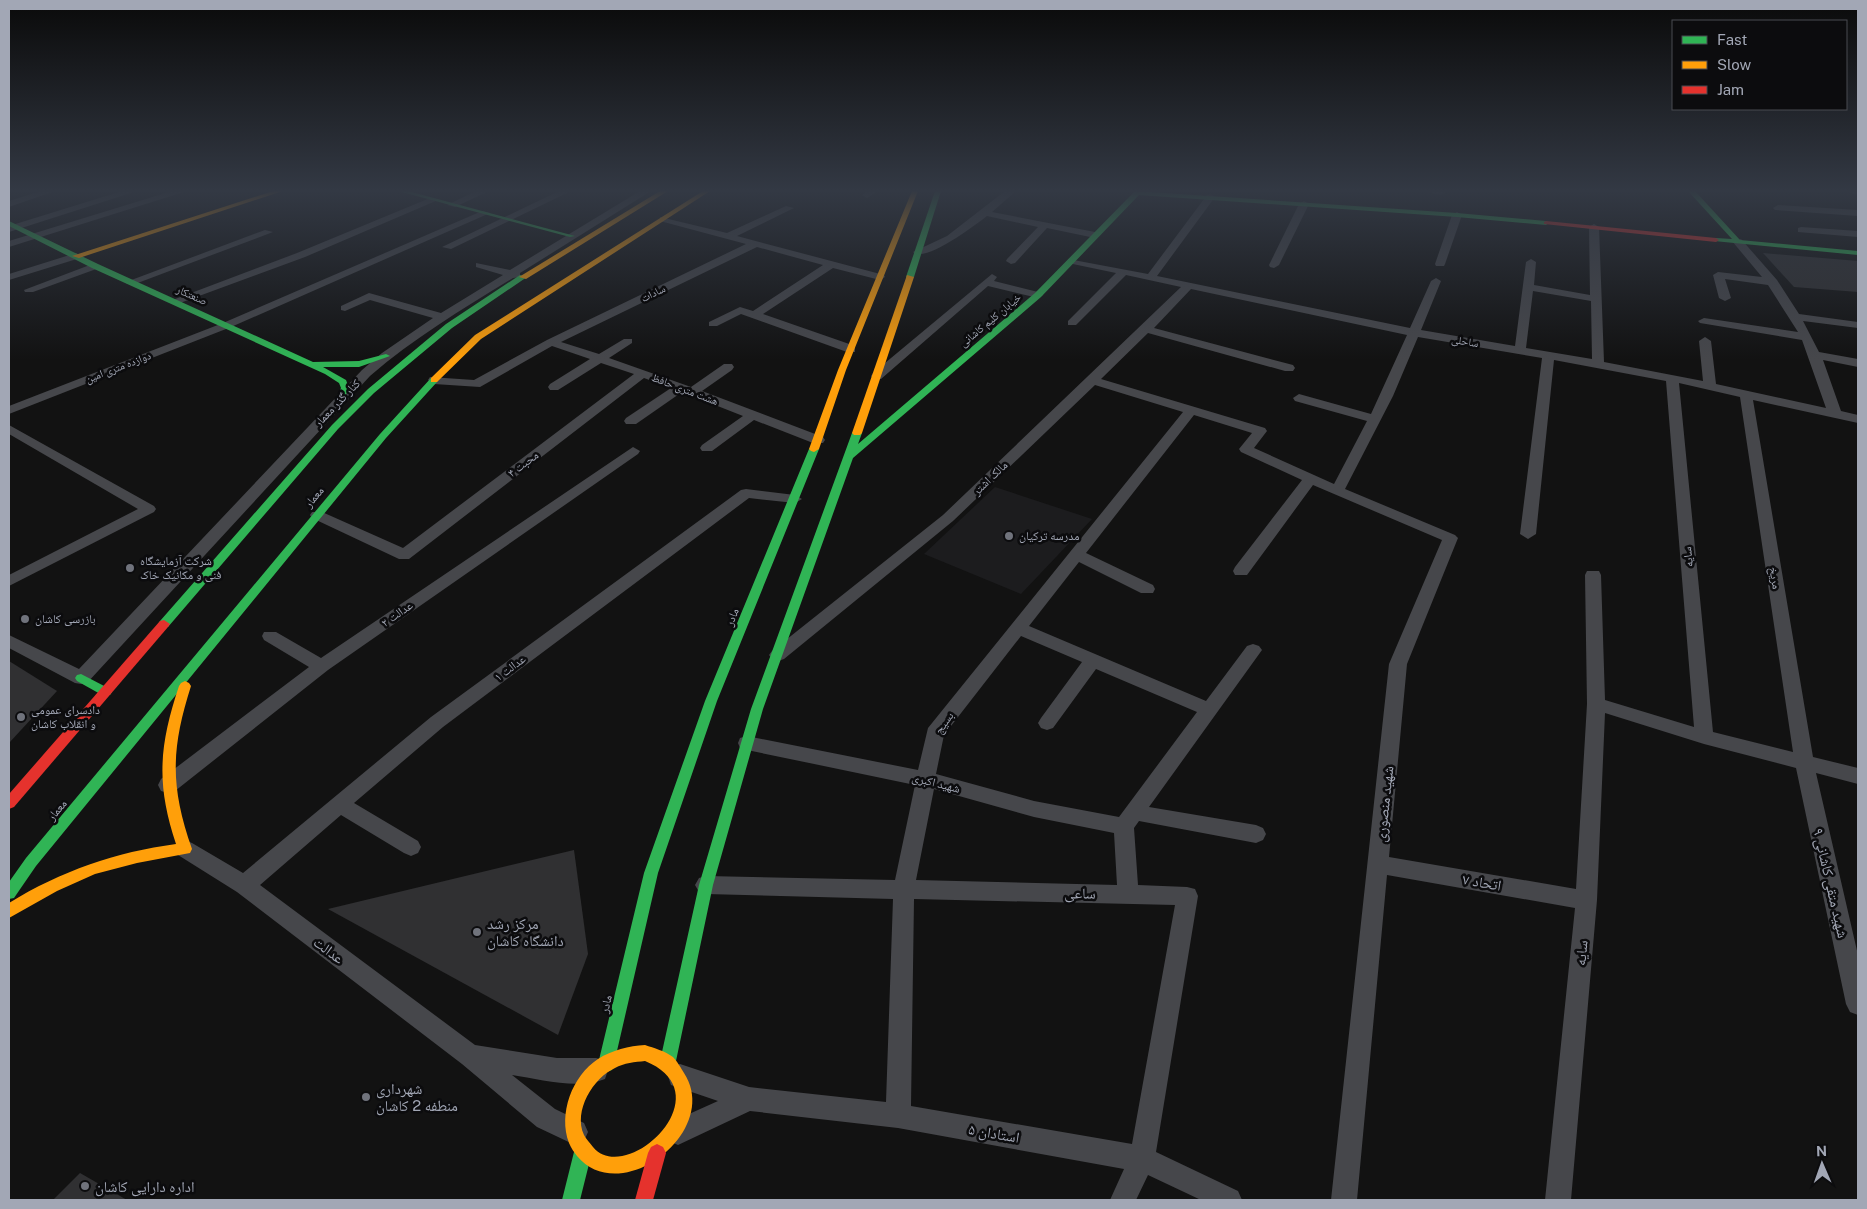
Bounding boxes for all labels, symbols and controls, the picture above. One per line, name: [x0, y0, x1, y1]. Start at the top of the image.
legend: [1672, 20, 1847, 110]
text: Fast: [1717, 31, 1747, 48]
text: Slow: [1717, 56, 1752, 73]
text: Jam: [1717, 81, 1744, 98]
street label: سادات: [639, 282, 667, 304]
street label: صنعتکار: [174, 283, 209, 307]
street label: خیابان کلیم کاشانی: [957, 291, 1024, 351]
street label: ساحلی: [1450, 333, 1479, 350]
street label: دوازده متری امین: [84, 349, 153, 386]
street label: هشت متری حافظ: [650, 371, 720, 408]
street label: کنار گذر معمار: [310, 376, 363, 430]
street label: محبت ۴: [505, 448, 541, 480]
street label: مالک اشتر: [969, 458, 1010, 499]
street label: معمار: [301, 484, 327, 511]
place label: مدرسه ترکیان: [1019, 529, 1079, 543]
marker: مدرسه ترکیان: [1003, 530, 1015, 542]
street label: سایه: [1680, 546, 1696, 568]
place label: شرکت آزمایشگاه فنی و مکانیک خاک: [140, 554, 221, 582]
marker: شرکت آزمایشگاه فنی و مکانیک خاک: [124, 562, 136, 574]
street label: مریخ: [1766, 566, 1784, 590]
street label: عدالت ۲: [379, 598, 415, 630]
street label: مادر: [722, 606, 742, 629]
place label: بازرسی کاشان: [35, 612, 96, 626]
marker: بازرسی کاشان: [19, 613, 31, 625]
street label: عدالت ۱: [492, 652, 528, 684]
place label: دادسرای عمومی و انقلاب کاشان: [31, 703, 100, 731]
street label: بسیج: [932, 709, 957, 737]
marker: دادسرای عمومی و انقلاب کاشان: [15, 711, 27, 723]
street label: شهید منصوری: [1372, 765, 1398, 843]
street label: شهید اکبری: [910, 770, 962, 796]
street label: معمار: [44, 797, 70, 824]
street label: شهید متقی کاشانی ۹: [1808, 826, 1852, 940]
street label: اتحاد ۷: [1461, 870, 1503, 894]
street label: ساعی: [1064, 884, 1096, 904]
place label: مرکز رشد دانشگاه کاشان: [487, 915, 564, 951]
marker: مرکز رشد دانشگاه کاشان: [471, 926, 483, 938]
street label: عدالت: [310, 933, 348, 967]
street label: سایه: [1571, 939, 1591, 967]
street label: مادر: [597, 994, 615, 1015]
place label: شهرداری منطفه 2 کاشان: [376, 1080, 458, 1116]
marker: شهرداری منطفه 2 کاشان: [360, 1091, 372, 1103]
street label: استادان ۵: [967, 1120, 1021, 1148]
north arrow: [1797, 1139, 1847, 1189]
text: N: [1816, 1143, 1827, 1159]
place label: اداره دارایی کاشان: [95, 1178, 195, 1197]
marker: اداره دارایی کاشان: [79, 1180, 91, 1192]

